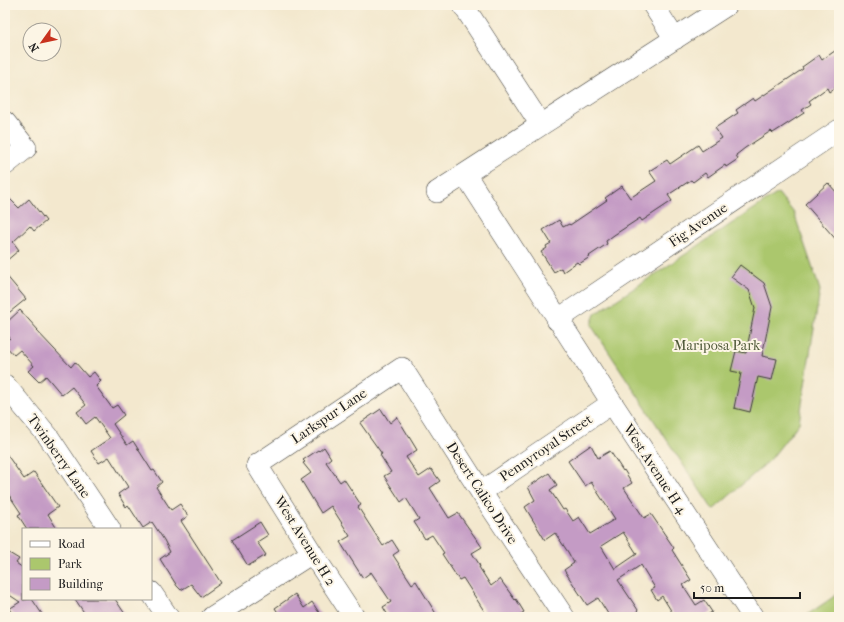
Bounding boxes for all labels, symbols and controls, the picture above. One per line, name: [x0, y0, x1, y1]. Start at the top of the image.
north arrow: [22, 22, 62, 62]
text: N: [26, 40, 42, 54]
street label: Fig Avenue: [665, 199, 731, 251]
park label: Mariposa Park: [674, 337, 761, 354]
street label: Larkspur Lane: [288, 384, 370, 447]
street label: Twinberry Lane: [24, 411, 94, 501]
street label: Pennyroyal Street: [496, 411, 596, 485]
street label: West Avenue H 4: [619, 420, 691, 518]
street label: Desert Calico Drive: [443, 439, 521, 547]
street label: West Avenue H 2: [270, 492, 339, 589]
legend: [22, 528, 152, 600]
text: Road: [58, 537, 85, 551]
text: Park: [58, 557, 83, 571]
scale bar: [694, 574, 800, 600]
text: Building: [58, 577, 103, 591]
text: 50 m: [700, 581, 724, 595]

